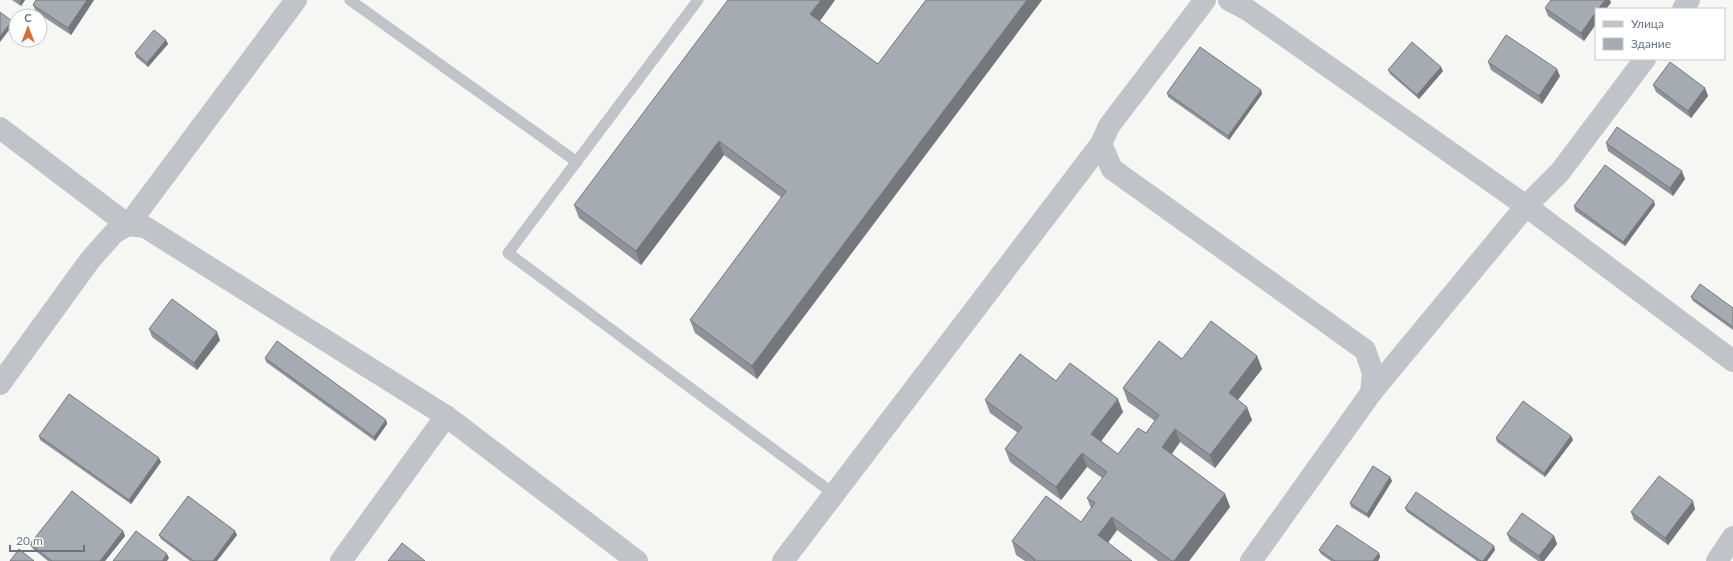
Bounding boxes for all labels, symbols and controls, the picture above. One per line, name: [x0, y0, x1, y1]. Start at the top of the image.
north arrow: [8, 8, 48, 48]
legend: [1595, 8, 1725, 60]
text: С: [24, 11, 32, 24]
text: Улица: [1631, 16, 1664, 31]
text: Здание: [1631, 36, 1671, 51]
scale bar: [10, 527, 84, 553]
text: 20 m: [16, 533, 43, 548]

